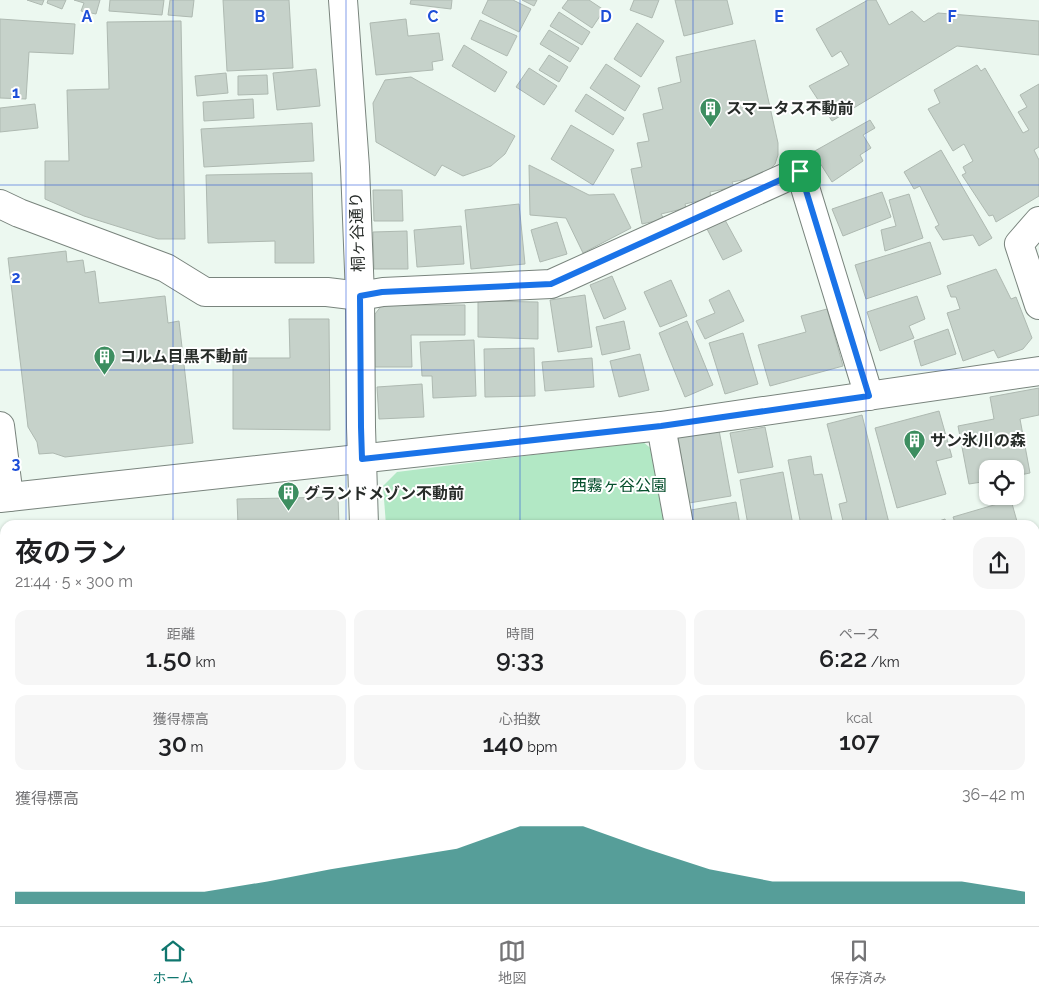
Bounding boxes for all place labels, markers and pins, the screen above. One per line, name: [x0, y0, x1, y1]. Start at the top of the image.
building icon: スマータス不動前: [698, 96, 722, 127]
place label: スマータス不動前: [726, 99, 854, 118]
pin: [779, 150, 821, 192]
building icon: コルム目黒不動前: [92, 344, 116, 375]
place label: コルム目黒不動前: [120, 347, 248, 366]
building icon: サン氷川の森: [902, 428, 926, 459]
place label: サン氷川の森: [930, 431, 1026, 450]
building icon: グランドメゾン不動前: [276, 481, 300, 512]
place label: グランドメゾン不動前: [304, 484, 464, 503]

